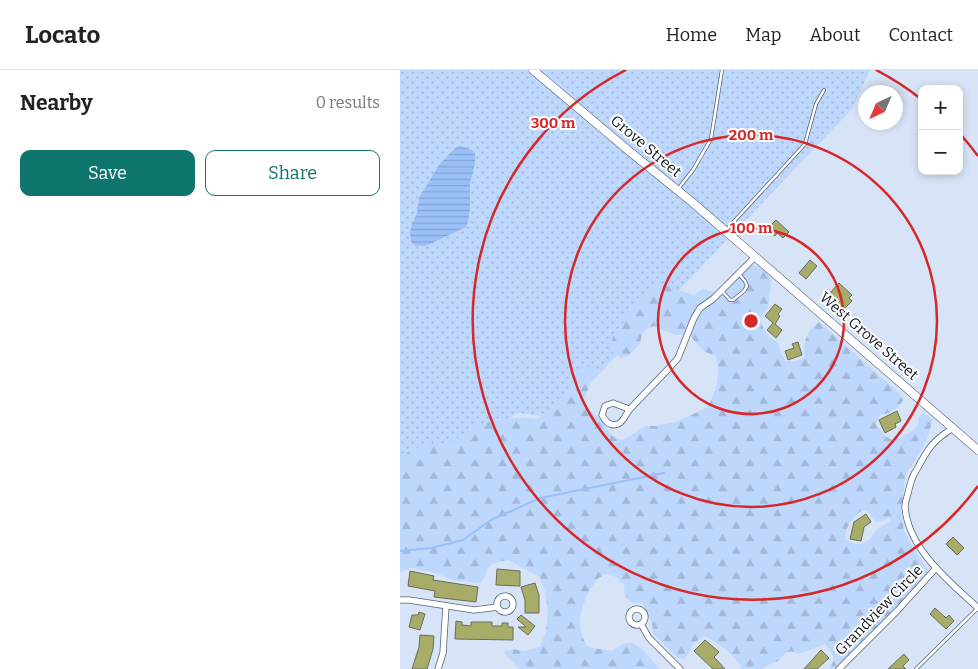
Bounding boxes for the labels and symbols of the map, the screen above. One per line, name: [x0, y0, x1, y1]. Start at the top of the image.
north arrow: [858, 85, 903, 130]
street label: Grove Street: [607, 111, 685, 181]
text: 300 m: [531, 114, 576, 132]
text: 200 m: [729, 126, 774, 144]
text: 100 m: [730, 219, 773, 237]
street label: West Grove Street: [816, 288, 922, 384]
centre of rings: [742, 312, 760, 330]
street label: Grandview Circle: [831, 561, 927, 659]

